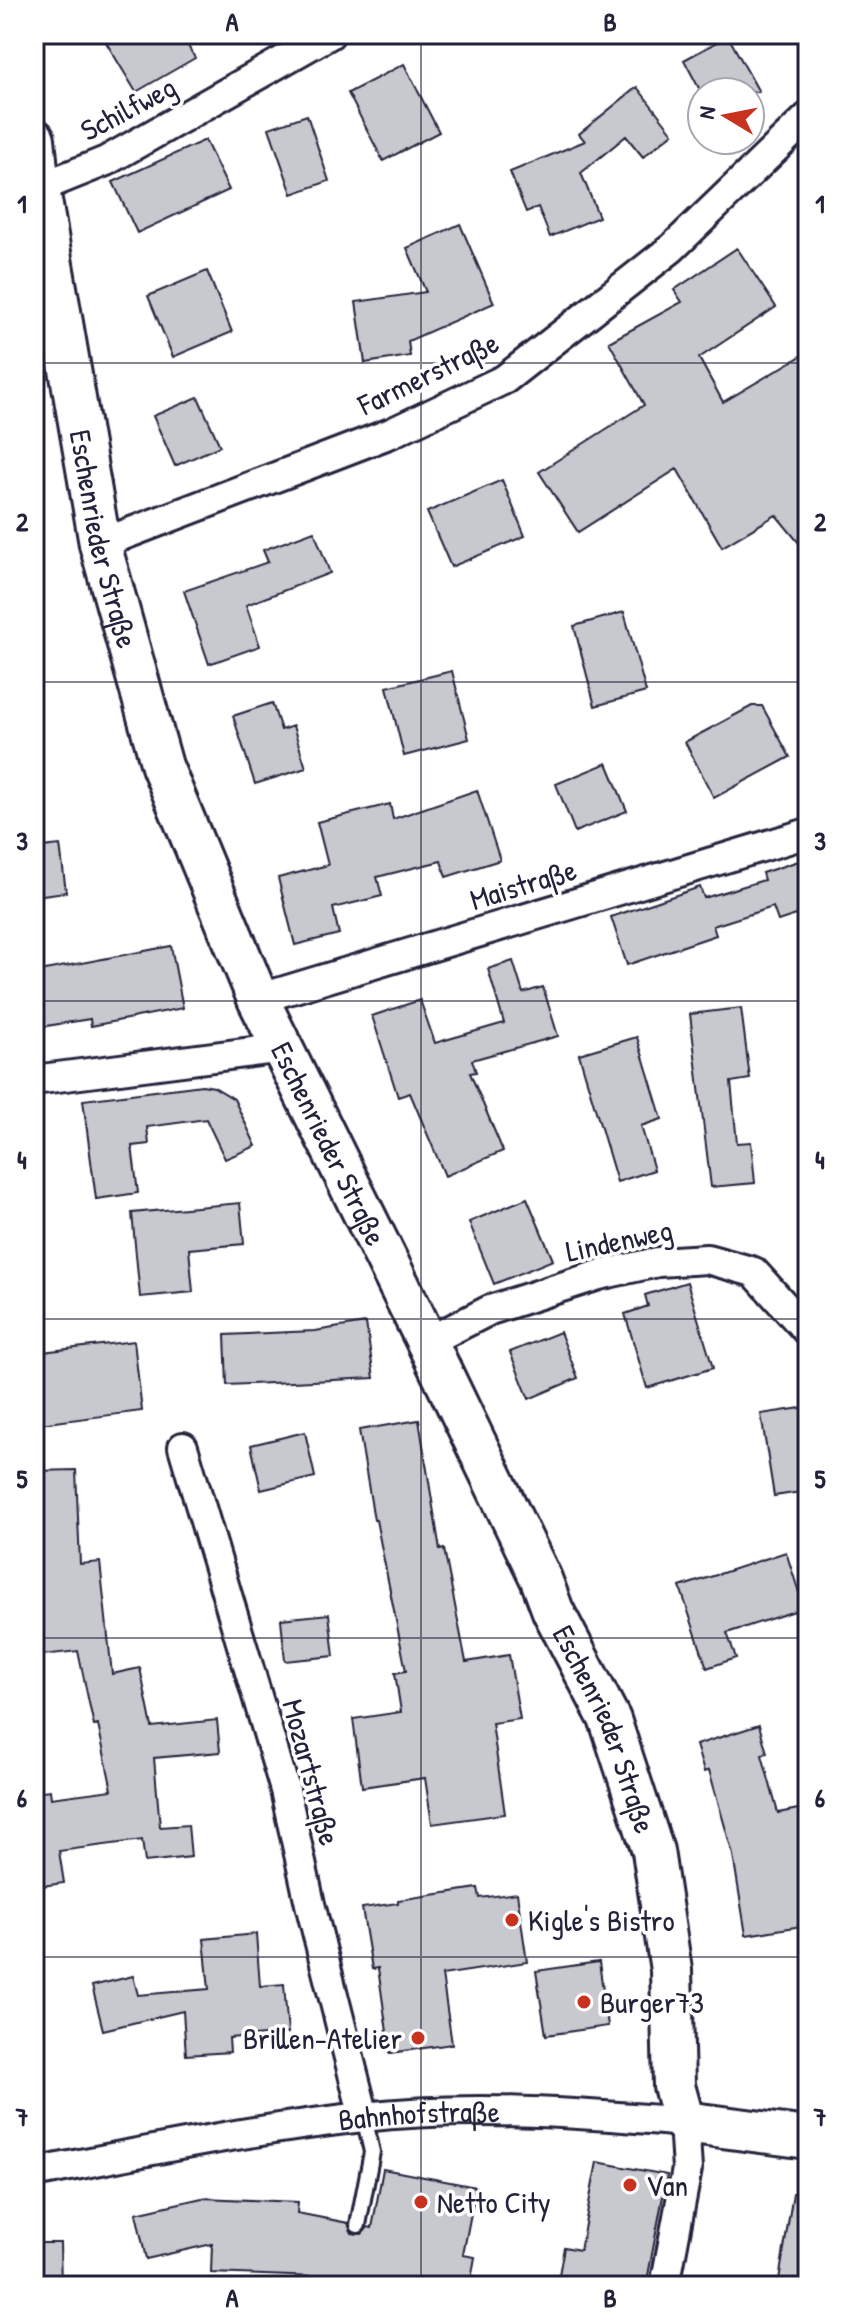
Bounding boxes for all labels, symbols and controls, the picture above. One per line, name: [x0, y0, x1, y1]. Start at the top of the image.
text: A: [226, 4, 239, 39]
text: B: [603, 4, 617, 39]
street label: Schilfweg: [73, 66, 183, 150]
north arrow: [686, 76, 766, 156]
text: N: [691, 104, 722, 121]
text: 1: [17, 186, 27, 221]
text: 1: [815, 186, 825, 221]
street label: Farmerstraße: [350, 322, 505, 425]
street label: Eschenrieder Straße: [61, 427, 148, 652]
text: 2: [16, 504, 29, 539]
text: 2: [814, 504, 827, 539]
text: 3: [16, 823, 28, 858]
text: 3: [814, 823, 826, 858]
street label: Maistraße: [465, 849, 581, 919]
street label: Eschenrieder Straße: [262, 1035, 396, 1252]
text: 4: [17, 1142, 27, 1177]
text: 4: [815, 1142, 825, 1177]
street label: Lindenweg: [562, 1209, 676, 1271]
text: 5: [17, 1461, 28, 1496]
text: 5: [815, 1461, 826, 1496]
street label: Eschenrieder Straße: [544, 1618, 666, 1838]
street label: Mozartstraße: [273, 1695, 351, 1849]
text: 6: [17, 1780, 28, 1815]
text: 6: [815, 1780, 826, 1815]
place label: Kigle's Bistro: [528, 1900, 675, 1940]
marker: Kigle's Bistro: [503, 1911, 521, 1929]
place label: Burger73: [600, 1982, 704, 2022]
marker: Burger73: [575, 1993, 593, 2011]
place label: Brillen-Atelier: [243, 2018, 402, 2058]
marker: Brillen-Atelier: [409, 2029, 427, 2047]
street label: Bahnhofstraße: [336, 2091, 500, 2140]
text: 7: [15, 2099, 29, 2134]
text: 7: [813, 2099, 827, 2134]
place label: Van: [646, 2165, 688, 2205]
marker: Van: [621, 2176, 639, 2194]
place label: Netto City: [437, 2182, 551, 2222]
marker: Netto City: [412, 2193, 430, 2211]
text: A: [226, 2280, 239, 2315]
text: B: [603, 2280, 617, 2315]

